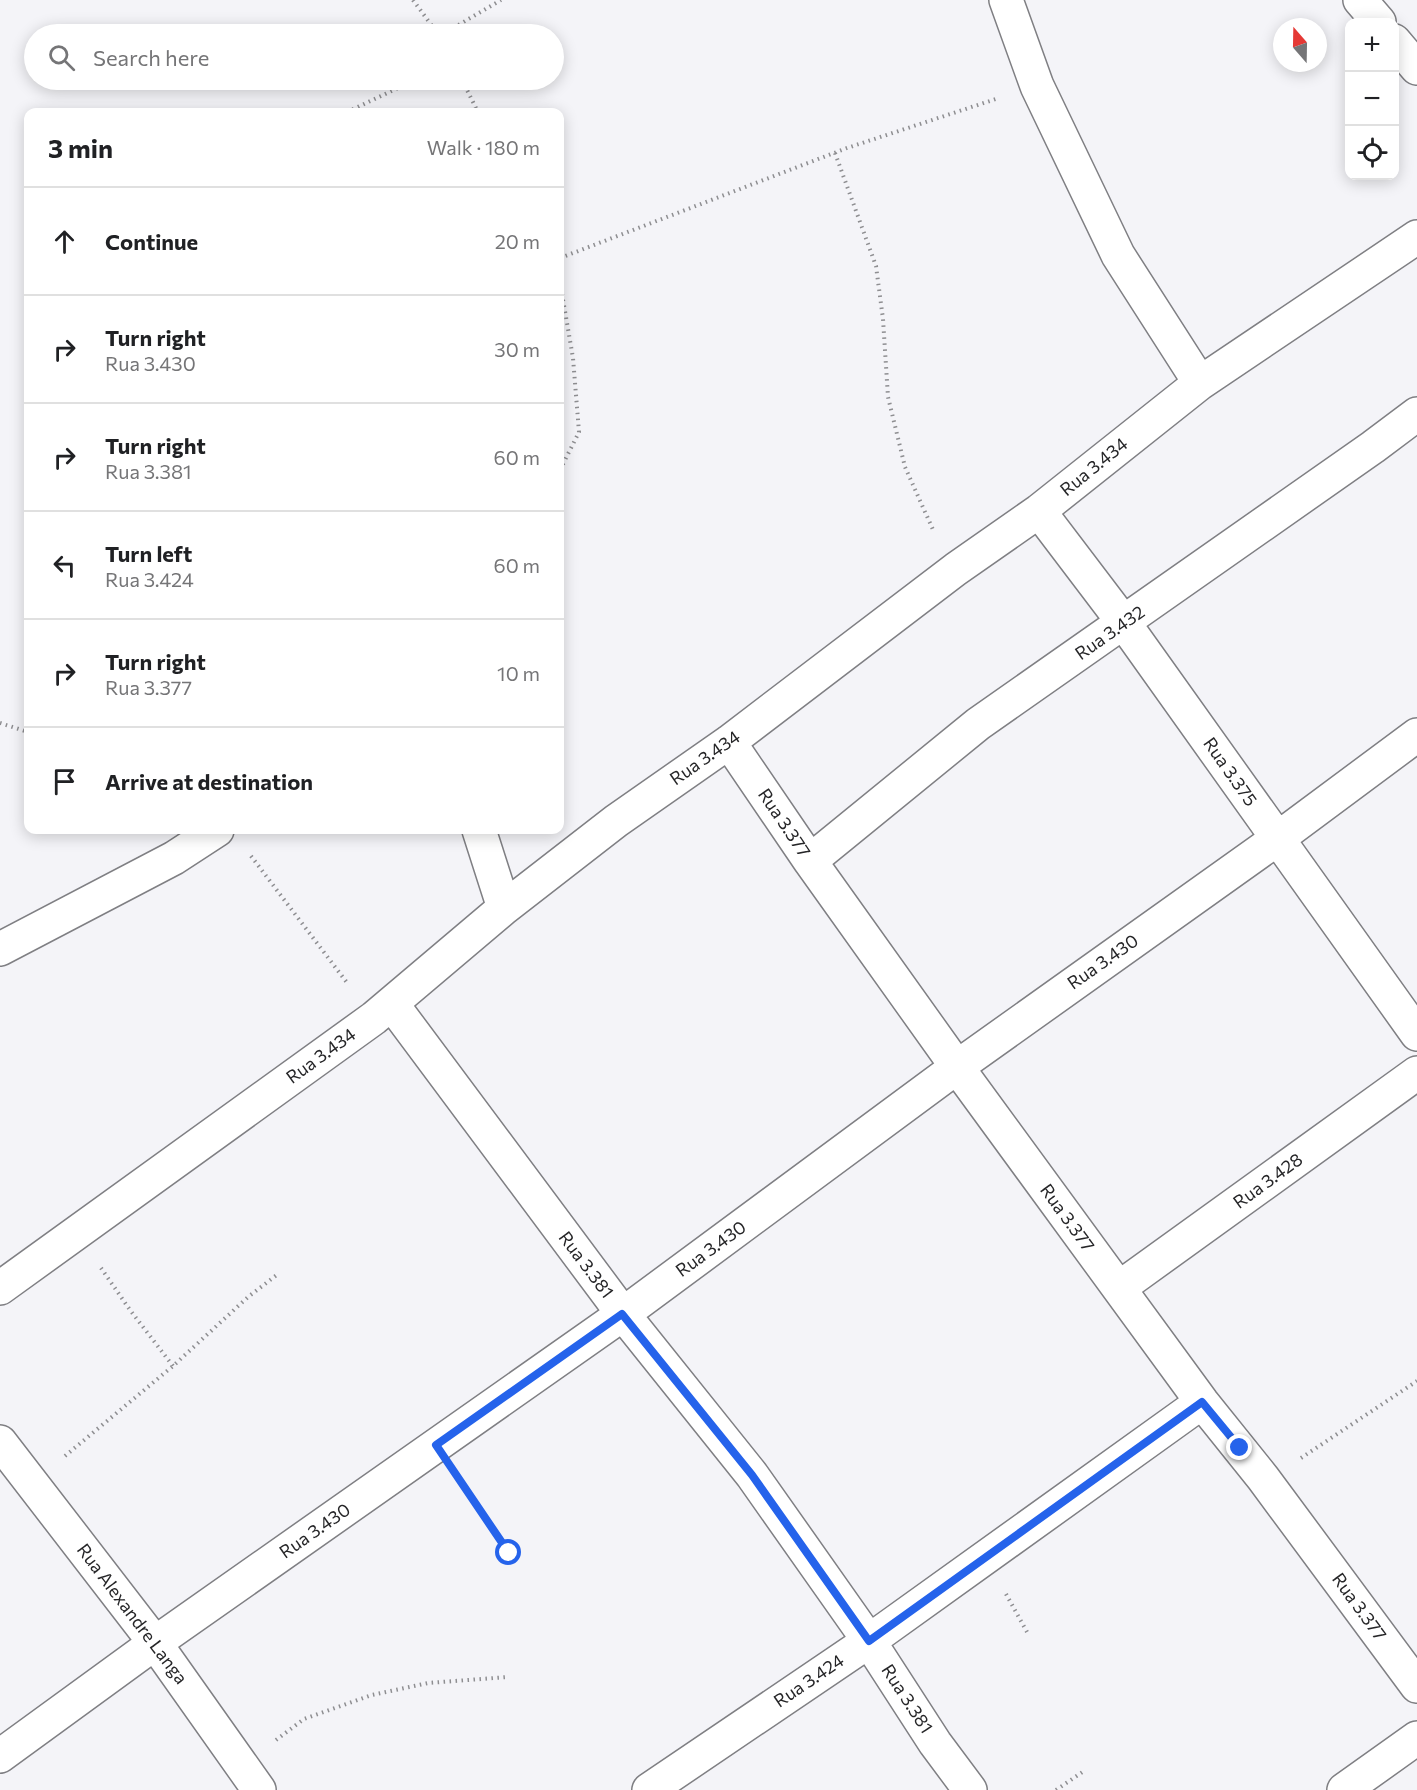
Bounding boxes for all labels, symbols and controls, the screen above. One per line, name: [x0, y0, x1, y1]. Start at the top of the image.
north arrow: [1273, 18, 1327, 72]
map controls: [1345, 18, 1399, 180]
button: +: [1345, 18, 1399, 72]
search box: [24, 24, 564, 90]
icon: search: [45, 41, 78, 74]
text: Search here: [93, 44, 209, 71]
button: −: [1345, 72, 1399, 126]
button: locate: [1345, 126, 1399, 180]
text: 3 min: [48, 132, 113, 163]
text: Walk · 180 m: [427, 135, 540, 159]
icon: ahead: [48, 225, 81, 258]
text: Continue: [105, 228, 198, 255]
text: 20 m: [495, 229, 540, 253]
text: Turn right: [105, 324, 206, 351]
icon: right: [48, 333, 81, 366]
text: 30 m: [494, 337, 540, 361]
text: Rua 3.430: [105, 351, 196, 375]
text: Turn right: [105, 432, 206, 459]
street label: Rua 3.434: [1055, 432, 1132, 500]
icon: right: [48, 441, 81, 474]
text: 60 m: [494, 445, 540, 469]
text: Rua 3.381: [105, 459, 192, 483]
text: Turn left: [105, 540, 192, 567]
icon: left: [48, 549, 81, 582]
text: 60 m: [494, 553, 540, 577]
text: Rua 3.424: [105, 567, 194, 591]
street label: Rua 3.432: [1070, 600, 1148, 664]
text: Turn right: [105, 648, 206, 675]
icon: right: [48, 657, 81, 690]
text: 10 m: [497, 661, 540, 685]
text: Rua 3.377: [105, 675, 192, 699]
street label: Rua 3.434: [665, 725, 744, 789]
street label: Rua 3.375: [1199, 733, 1263, 810]
icon: arrive: [48, 765, 81, 798]
text: Arrive at destination: [105, 768, 313, 795]
street label: Rua 3.377: [754, 784, 816, 861]
street label: Rua 3.430: [1063, 929, 1142, 994]
street label: Rua 3.434: [281, 1022, 360, 1088]
street label: Rua 3.428: [1228, 1148, 1306, 1213]
street label: Rua 3.377: [1036, 1179, 1100, 1256]
street label: Rua 3.430: [671, 1215, 750, 1281]
street label: Rua 3.381: [555, 1227, 619, 1302]
route end: [1226, 1434, 1252, 1460]
street label: Rua 3.430: [275, 1498, 354, 1563]
street label: Rua Alexandre Langa: [73, 1539, 193, 1688]
route start: [495, 1539, 521, 1565]
street label: Rua 3.377: [1328, 1568, 1392, 1645]
street label: Rua 3.424: [769, 1649, 848, 1712]
street label: Rua 3.381: [877, 1660, 938, 1737]

